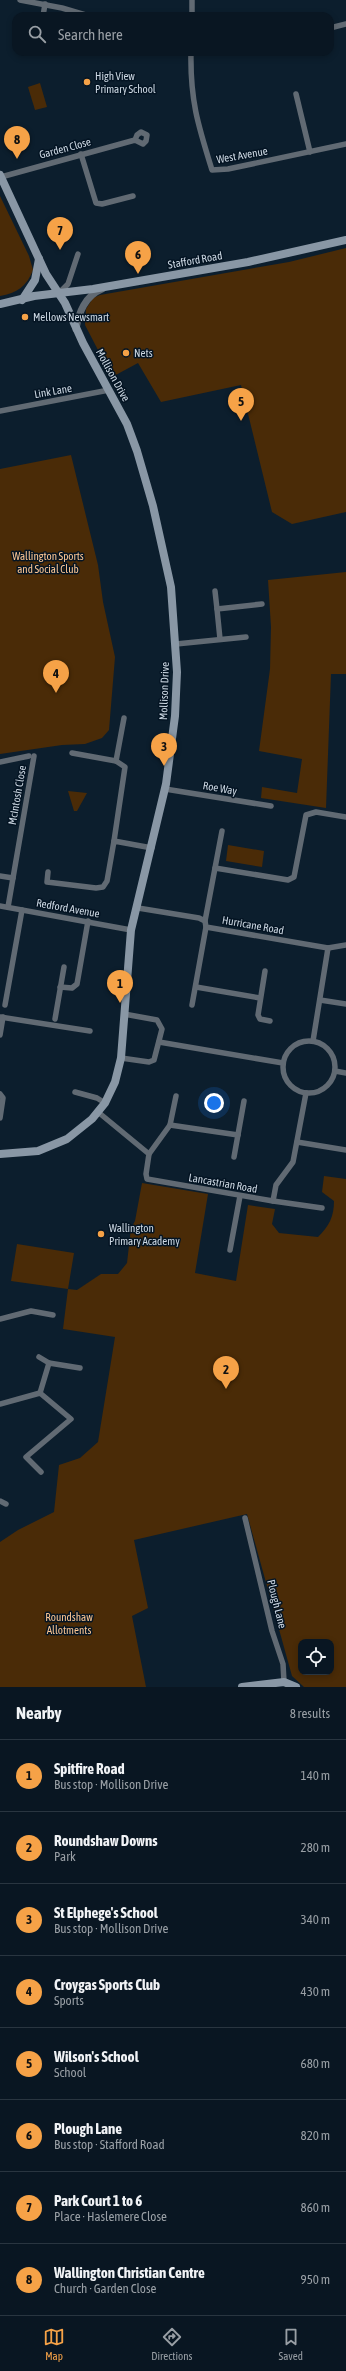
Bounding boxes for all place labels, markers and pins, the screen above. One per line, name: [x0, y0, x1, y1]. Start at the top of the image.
place label: High View Primary School: [95, 70, 156, 95]
marker: High View Primary School: [82, 77, 92, 87]
pin: 8: [4, 126, 30, 159]
pin: 7: [47, 217, 73, 250]
pin: 6: [125, 241, 151, 274]
place label: Mellows Newsmart: [33, 311, 109, 323]
marker: Mellows Newsmart: [20, 312, 30, 322]
place label: Nets: [134, 347, 153, 359]
marker: Nets: [121, 348, 131, 358]
pin: 5: [228, 388, 254, 421]
pin: 4: [43, 660, 69, 693]
pin: 3: [151, 733, 177, 766]
pin: 1: [107, 970, 133, 1003]
place label: Wallington Primary Academy: [109, 1222, 180, 1247]
marker: Wallington Primary Academy: [96, 1229, 106, 1239]
pin: 2: [213, 1356, 239, 1389]

